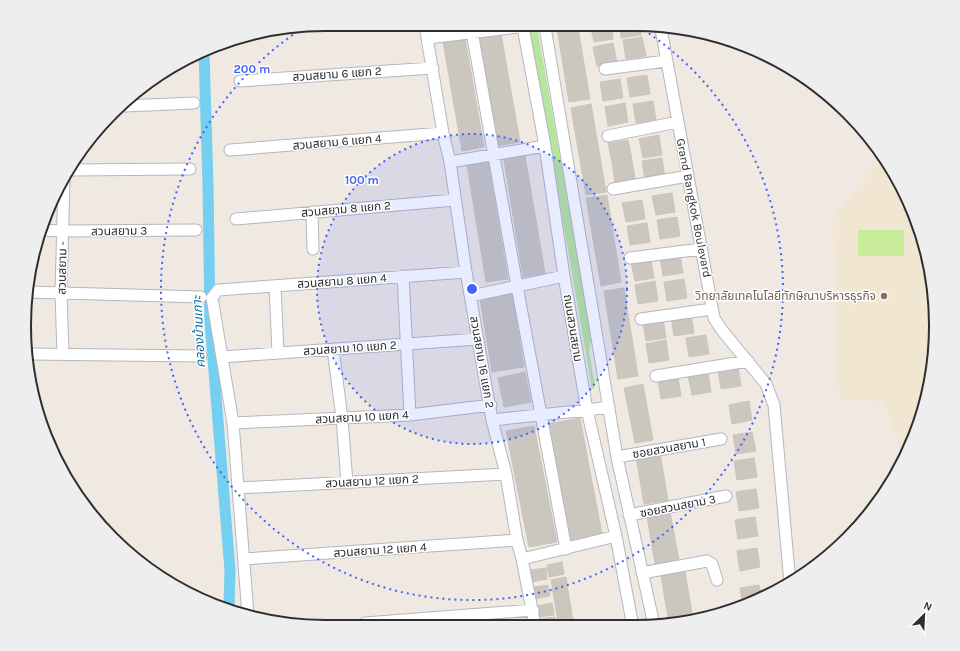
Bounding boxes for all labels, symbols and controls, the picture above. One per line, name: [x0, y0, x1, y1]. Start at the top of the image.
text: 200 m: [234, 62, 270, 76]
street label: สวนสยาม 6 แยก 2: [292, 64, 382, 84]
street label: สวนสยาม 6 แยก 4: [292, 131, 382, 153]
street label: Grand Bangkok Boulevard: [674, 137, 714, 279]
text: 100 m: [345, 173, 379, 187]
street label: สวนสยาม 8 แยก 2: [301, 198, 391, 220]
street label: สวนสยาม 3: [91, 224, 147, 238]
street label: สวนสยาม -: [55, 241, 69, 295]
street label: สวนสยาม 8 แยก 4: [297, 271, 388, 291]
centre of rings: [465, 282, 479, 296]
place label: วิทยาลัยเทคโนโลยีทักษิณาบริหารธุรกิจ: [694, 289, 876, 303]
marker: วิทยาลัยเทคโนโลยีทักษิณาบริหารธุรกิจ: [879, 291, 889, 301]
street label: ถนนสวนสยาม: [561, 293, 585, 363]
water label: คลองบ้านเกาะ: [189, 294, 208, 368]
street label: สวนสยาม 16 แยก 2: [467, 315, 497, 409]
street label: สวนสยาม 10 แยก 2: [303, 338, 397, 358]
street label: สวนสยาม 10 แยก 4: [315, 408, 409, 426]
street label: ซอยสวนสยาม 1: [631, 435, 707, 461]
street label: สวนสยาม 12 แยก 2: [325, 472, 419, 490]
street label: ซอยสวนสยาม 3: [639, 492, 717, 520]
street label: สวนสยาม 12 แยก 4: [333, 540, 427, 560]
north arrow: [904, 595, 944, 635]
text: N: [922, 599, 934, 614]

